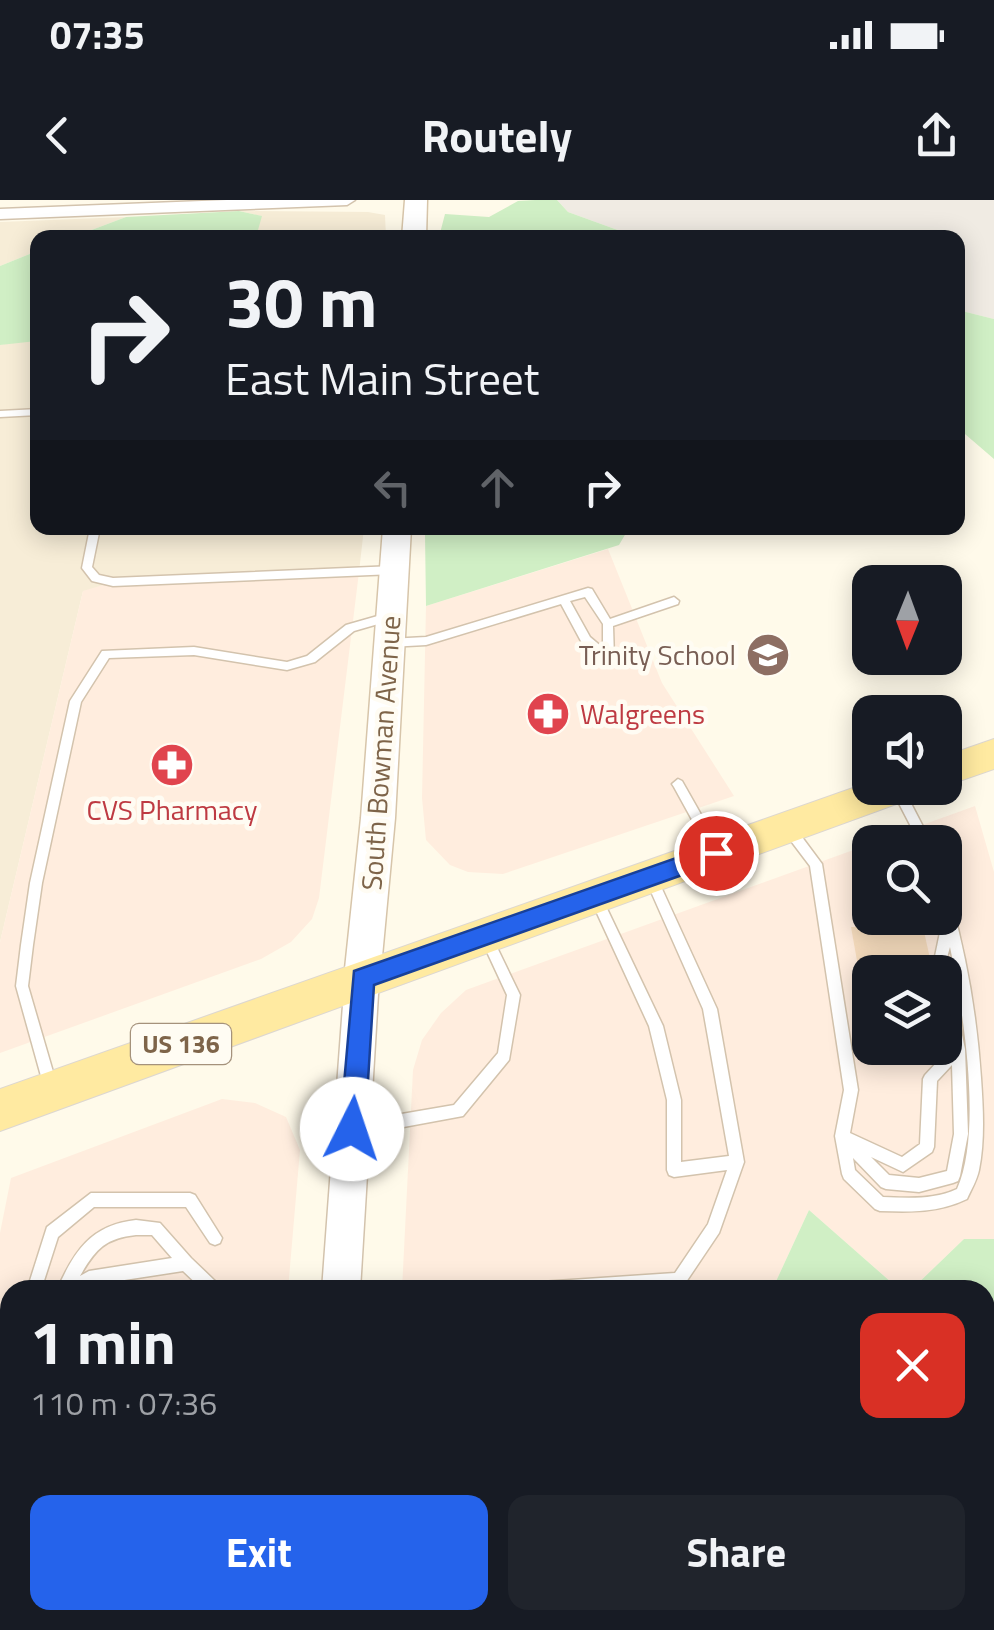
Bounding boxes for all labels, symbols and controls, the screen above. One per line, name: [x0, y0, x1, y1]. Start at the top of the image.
text: 07:35: [50, 6, 145, 64]
text: Routely: [422, 101, 572, 169]
icon: back: [30, 108, 85, 163]
icon: share: [909, 108, 964, 163]
text: 30 m: [225, 248, 378, 354]
icon: right: [60, 270, 190, 400]
text: East Main Street: [225, 344, 539, 412]
icon: left: [365, 460, 420, 515]
icon: ahead: [470, 460, 525, 515]
icon: right: [575, 460, 630, 515]
north arrow: [852, 565, 962, 675]
map controls: [852, 565, 962, 1065]
street label: South Bowman Avenue: [349, 614, 412, 892]
school or university icon: Trinity School: [745, 632, 791, 678]
place label: Trinity School: [579, 633, 736, 676]
pharmacy icon: Walgreens: [525, 691, 571, 737]
place label: Walgreens: [580, 692, 705, 735]
button: sound: [852, 695, 962, 805]
pharmacy icon: CVS Pharmacy: [149, 742, 195, 788]
place label: CVS Pharmacy: [86, 788, 258, 831]
pin: [674, 811, 759, 896]
button: search: [852, 825, 962, 935]
icon: arrive: [689, 826, 744, 881]
button: layers: [852, 955, 962, 1065]
road number: US 136: [131, 1024, 231, 1064]
position arrow: [300, 1077, 404, 1181]
text: 1 min: [30, 1296, 176, 1387]
button: close: [860, 1313, 965, 1418]
text: 110 m · 07:36: [30, 1379, 217, 1427]
button: Exit: [30, 1495, 488, 1610]
button: Share: [508, 1495, 965, 1610]

